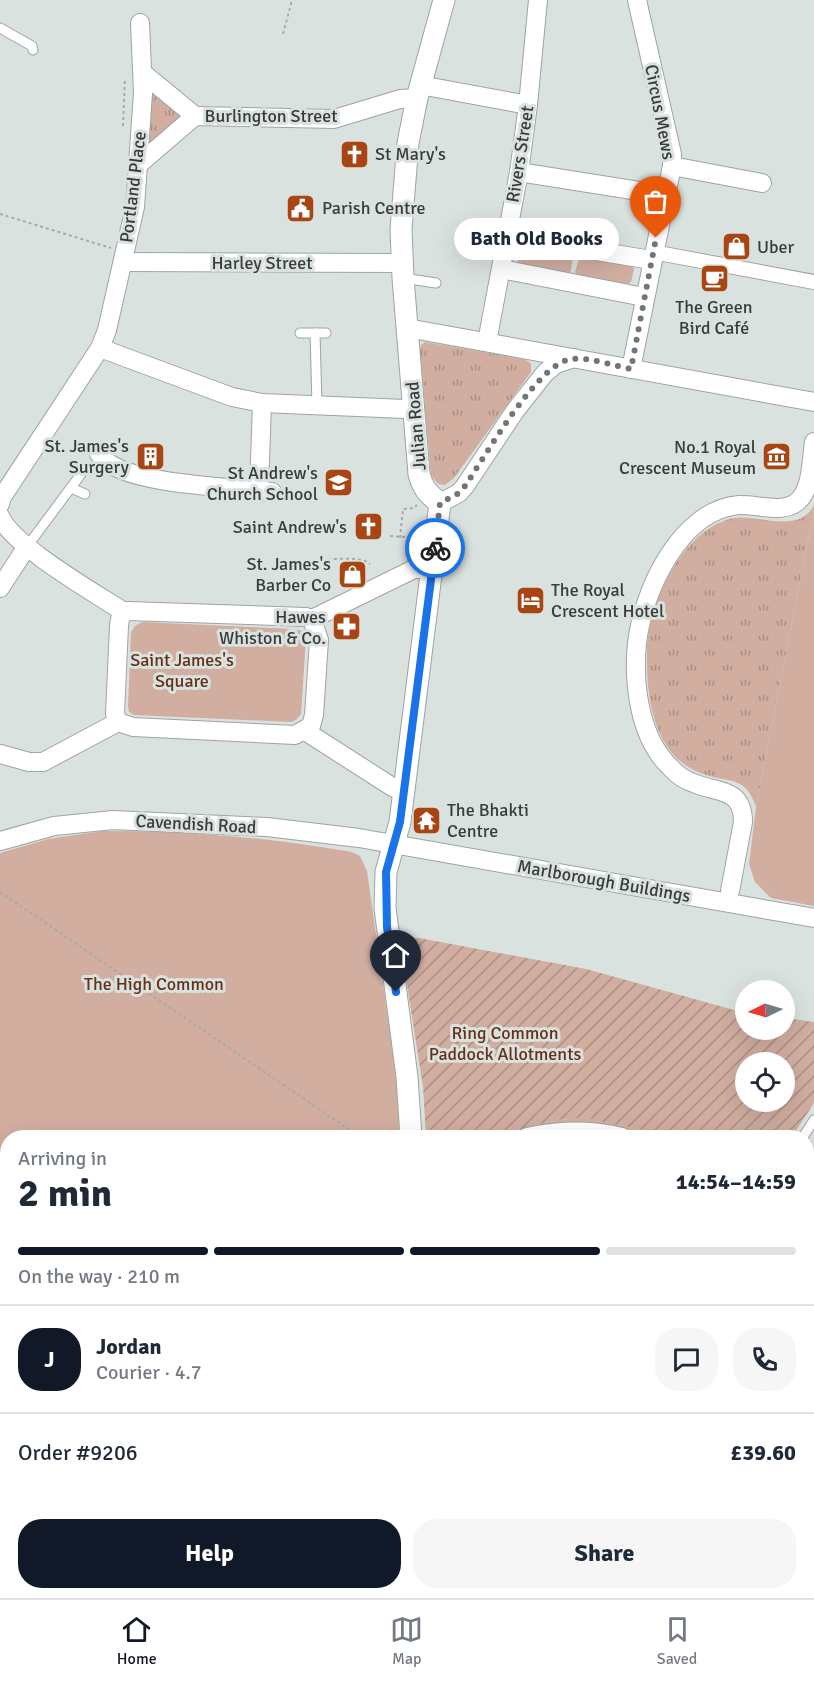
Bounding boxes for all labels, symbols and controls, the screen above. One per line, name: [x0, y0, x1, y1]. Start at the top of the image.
street label: Circus Mews: [640, 63, 680, 162]
street label: Rivers Street: [501, 104, 539, 204]
street label: Burlington Street: [205, 105, 337, 127]
street label: Portland Place: [115, 130, 151, 244]
church icon: St Mary's: [338, 138, 370, 170]
place label: St Mary's: [375, 143, 446, 165]
pin: [630, 176, 681, 238]
icon: bag: [639, 185, 672, 218]
public building icon: Parish Centre: [285, 192, 317, 224]
place label: Parish Centre: [322, 197, 426, 219]
callout: Bath Old Books: [455, 217, 620, 259]
text: Bath Old Books: [470, 226, 603, 251]
shop icon: Uber: [720, 231, 752, 263]
place label: Uber: [757, 236, 795, 258]
street label: Harley Street: [211, 252, 313, 274]
cafe icon: The Green Bird Café: [698, 262, 730, 294]
place label: The Green Bird Café: [675, 296, 753, 339]
street label: Julian Road: [401, 380, 431, 472]
place label: St. James's Surgery: [44, 435, 130, 478]
place label: No.1 Royal Crescent Museum: [619, 436, 756, 479]
building icon: St. James's Surgery: [134, 440, 166, 472]
museum icon: No.1 Royal Crescent Museum: [761, 441, 793, 473]
place label: St Andrew's Church School: [207, 462, 318, 505]
school or university icon: St Andrew's Church School: [323, 467, 355, 499]
church icon: Saint Andrew's: [352, 511, 384, 543]
place label: Saint Andrew's: [233, 516, 347, 538]
courier: [405, 518, 465, 578]
icon: bike: [419, 532, 452, 565]
place label: St. James's Barber Co: [246, 553, 331, 596]
shop icon: St. James's Barber Co: [336, 558, 368, 590]
place label: The Royal Crescent Hotel: [551, 579, 664, 622]
hotel icon: The Royal Crescent Hotel: [514, 584, 546, 616]
place label: Hawes Whiston & Co.: [219, 606, 326, 649]
pharmacy icon: Hawes Whiston & Co.: [331, 611, 363, 643]
park label: Saint James's Square: [130, 649, 234, 692]
place label: The Bhakti Centre: [447, 799, 529, 842]
temple icon: The Bhakti Centre: [410, 804, 442, 836]
street label: Cavendish Road: [135, 810, 257, 838]
street label: Marlborough Buildings: [516, 855, 692, 907]
pin: [370, 930, 421, 992]
icon: home: [379, 939, 412, 972]
park label: The High Common: [84, 973, 224, 995]
north arrow: [735, 980, 795, 1040]
map controls: [735, 980, 795, 1112]
park label: Ring Common Paddock Allotments: [429, 1022, 581, 1065]
button: locate: [735, 1052, 795, 1112]
text: Arriving in: [18, 1146, 107, 1171]
text: 14:54–14:59: [676, 1168, 796, 1195]
text: 2 min: [18, 1169, 112, 1217]
text: On the way · 210 m: [18, 1264, 180, 1289]
button: chat: [655, 1328, 718, 1391]
button: phone: [733, 1328, 796, 1391]
text: Jordan: [96, 1333, 162, 1360]
text: J: [44, 1346, 55, 1373]
text: Courier · 4.7: [96, 1360, 202, 1385]
text: Order #9206: [18, 1439, 138, 1466]
text: £39.60: [730, 1439, 796, 1466]
button: Help: [18, 1519, 401, 1588]
button: Share: [413, 1519, 796, 1588]
tab: Home: [117, 1613, 157, 1669]
tab: Map: [390, 1613, 423, 1669]
tab: Saved: [657, 1613, 697, 1669]

